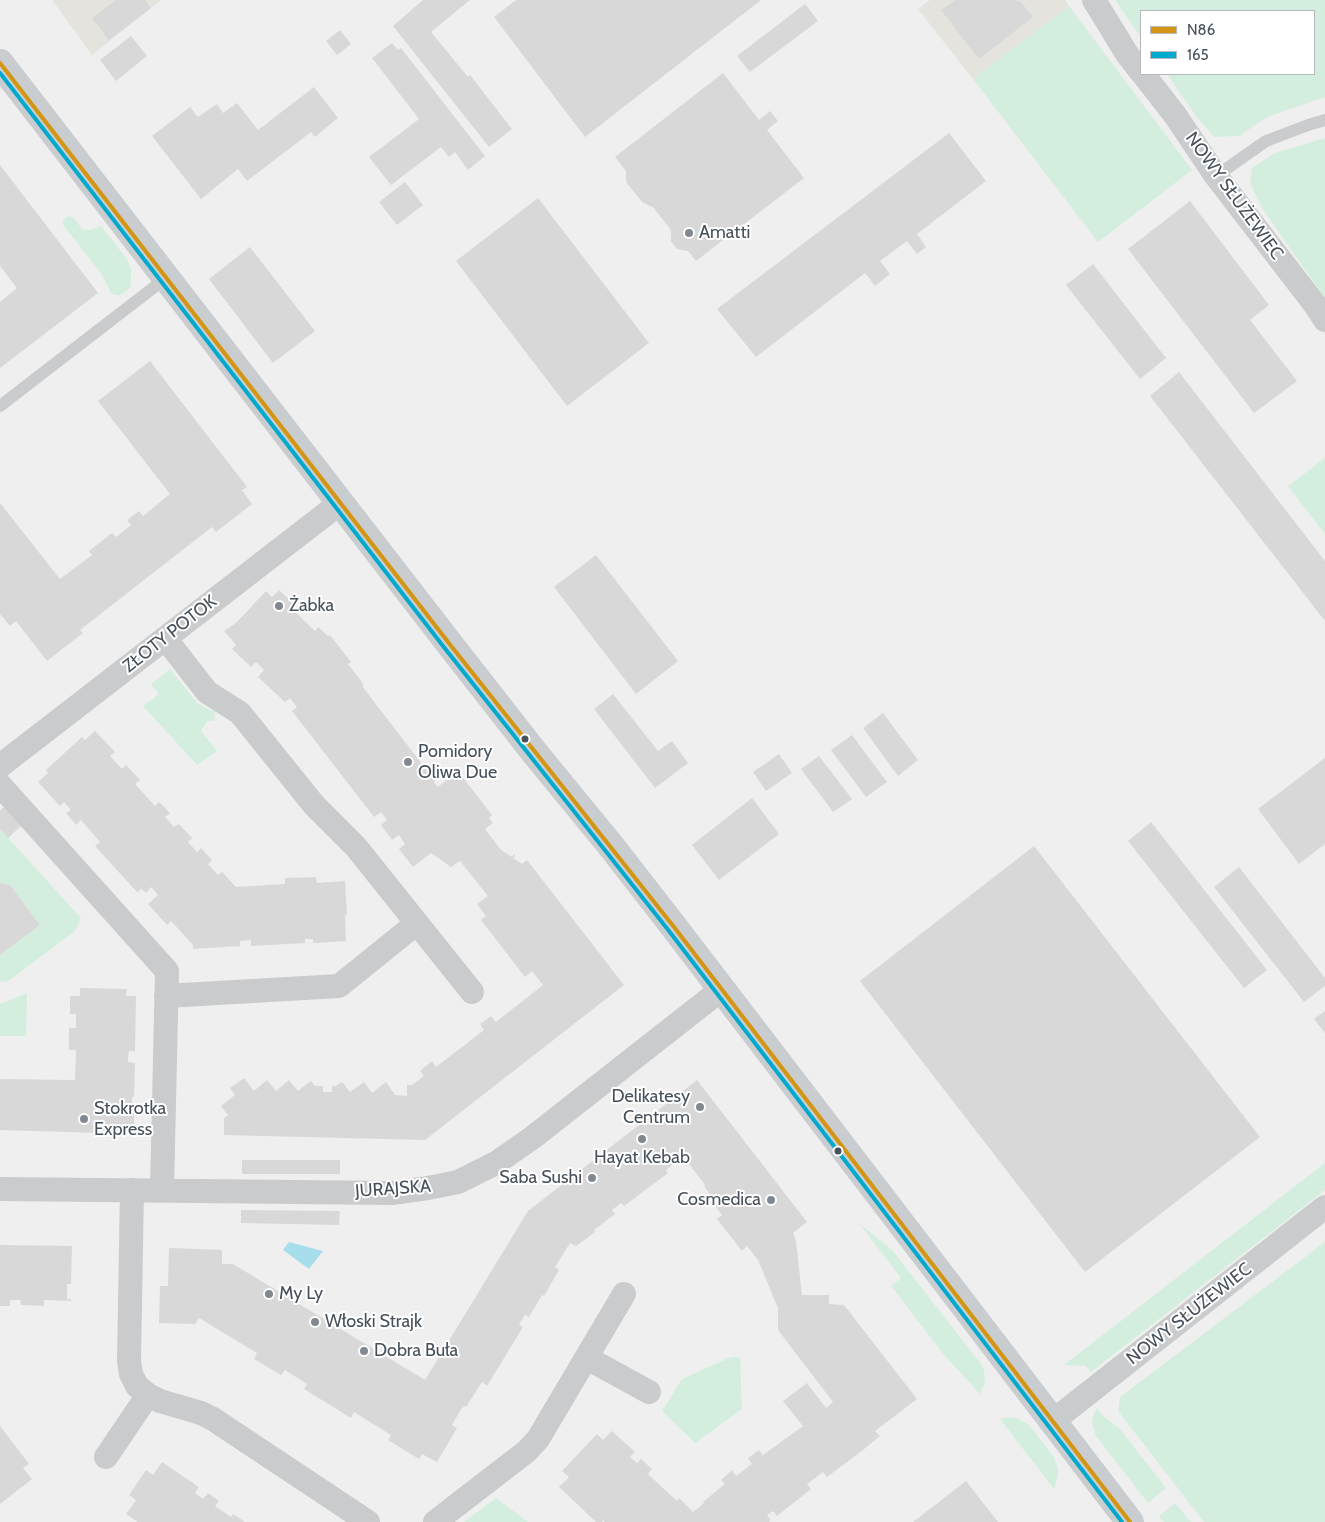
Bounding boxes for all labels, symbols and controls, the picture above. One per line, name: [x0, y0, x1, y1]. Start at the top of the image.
legend: [1140, 10, 1315, 75]
text: N86: [1187, 21, 1215, 39]
text: 165: [1187, 46, 1209, 64]
street label: NOWY SŁUŻEWIEC: [1180, 128, 1288, 264]
place label: Amatti: [699, 222, 750, 244]
marker: Amatti: [683, 227, 695, 239]
street label: ZŁOTY POTOK: [119, 591, 221, 677]
place label: Żabka: [289, 595, 334, 617]
marker: Żabka: [273, 600, 285, 612]
unlabelled marker: [520, 734, 530, 744]
place label: Pomidory Oliwa Due: [418, 741, 497, 784]
marker: Pomidory Oliwa Due: [402, 756, 414, 768]
place label: Delikatesy Centrum: [612, 1086, 690, 1128]
place label: Stokrotka Express: [94, 1098, 166, 1140]
marker: Delikatesy Centrum: [694, 1101, 706, 1113]
marker: Stokrotka Express: [78, 1113, 90, 1125]
marker: Hayat Kebab: [636, 1133, 648, 1145]
unlabelled marker: [833, 1146, 843, 1156]
place label: Hayat Kebab: [594, 1147, 690, 1169]
place label: Saba Sushi: [499, 1167, 582, 1189]
marker: Saba Sushi: [586, 1172, 598, 1184]
street label: JURAJSKA: [354, 1176, 432, 1202]
place label: Cosmedica: [677, 1189, 761, 1211]
marker: Cosmedica: [765, 1194, 777, 1206]
street label: NOWY SŁUŻEWIEC: [1122, 1259, 1256, 1369]
place label: My Ly: [279, 1283, 323, 1305]
marker: My Ly: [263, 1288, 275, 1300]
place label: Włoski Strajk: [325, 1311, 422, 1333]
marker: Włoski Strajk: [309, 1316, 321, 1328]
place label: Dobra Buła: [374, 1340, 458, 1362]
marker: Dobra Buła: [358, 1345, 370, 1357]

